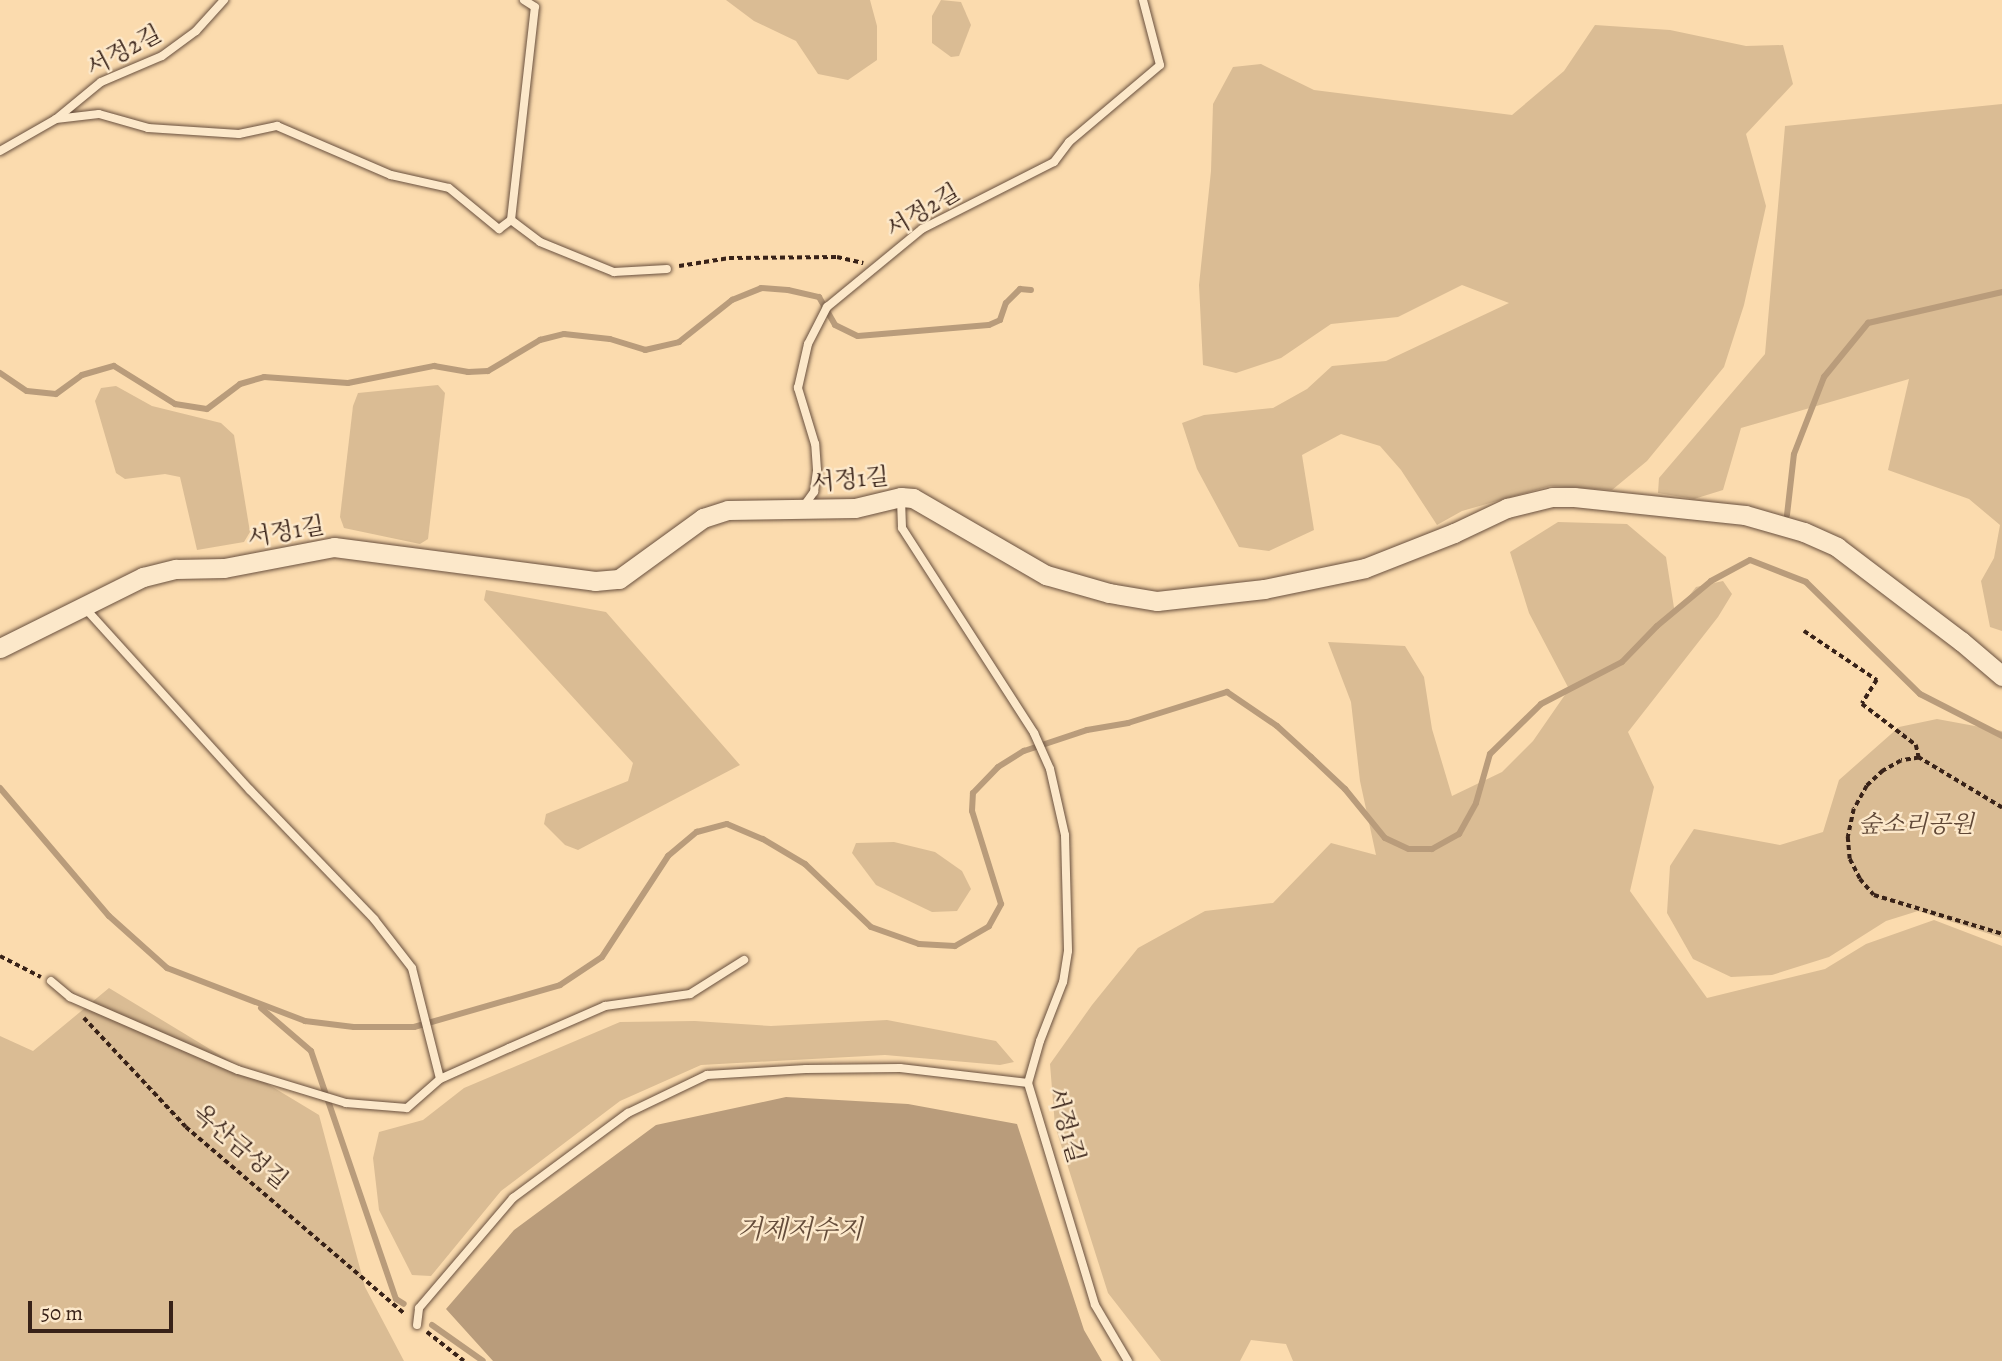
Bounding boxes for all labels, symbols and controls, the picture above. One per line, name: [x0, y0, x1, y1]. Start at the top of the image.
street label: 서정2길: [82, 19, 166, 83]
street label: 서정2길: [881, 178, 965, 244]
street label: 서정1길: [810, 462, 890, 498]
street label: 서정1길: [245, 511, 327, 553]
park label: 숲소리공원: [1858, 811, 1974, 839]
street label: 서정1길: [1041, 1084, 1091, 1166]
street label: 옥산금성길: [186, 1099, 294, 1195]
water label: 거제저수지: [737, 1214, 863, 1246]
scale bar: [32, 1288, 177, 1332]
text: 50 m: [41, 1299, 83, 1327]

